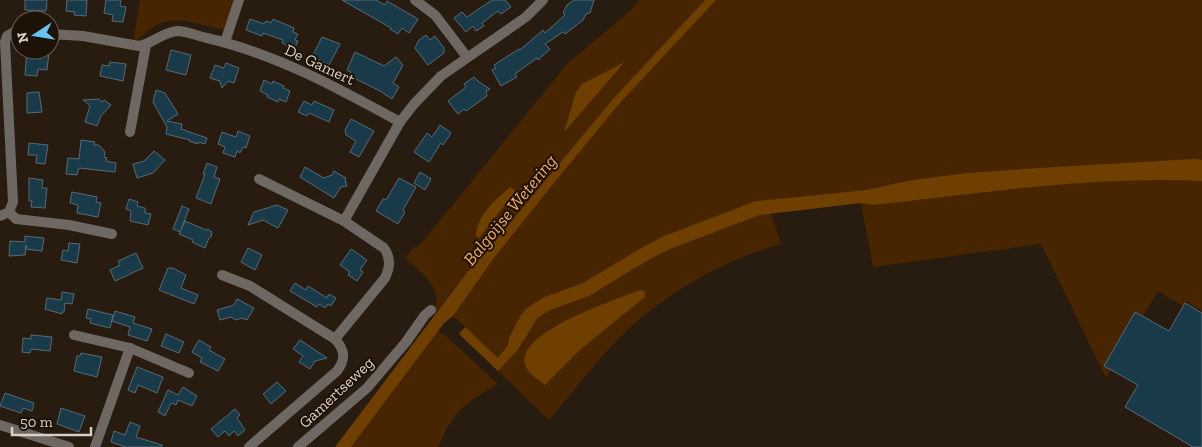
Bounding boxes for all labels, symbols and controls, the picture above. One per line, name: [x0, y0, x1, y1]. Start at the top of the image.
north arrow: [10, 10, 60, 60]
text: N: [13, 30, 32, 45]
street label: De Gamert: [282, 40, 358, 89]
water label: Balgoijse Wetering: [459, 149, 562, 270]
street label: Gamertseweg: [295, 353, 378, 432]
scale bar: [12, 404, 91, 436]
text: 50 m: [20, 413, 53, 431]

